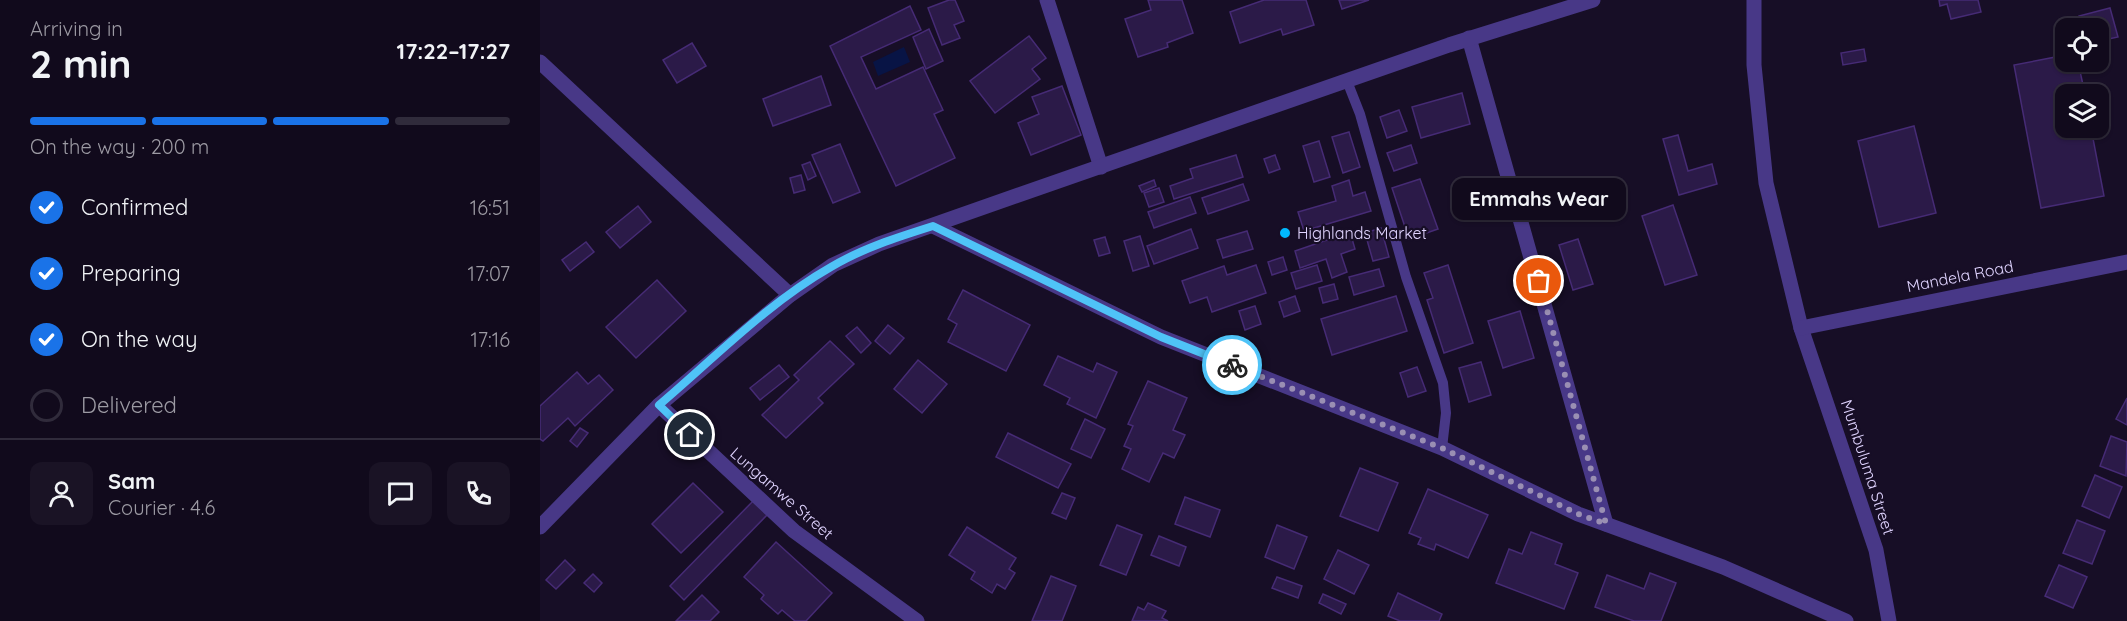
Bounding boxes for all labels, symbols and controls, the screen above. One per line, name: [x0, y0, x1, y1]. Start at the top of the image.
text: Arriving in: [30, 16, 123, 41]
map controls: [2055, 18, 2109, 138]
button: locate: [2055, 18, 2109, 72]
text: 17:22–17:27: [397, 37, 510, 65]
text: 2 min: [30, 39, 132, 88]
button: layers: [2055, 84, 2109, 138]
text: On the way · 200 m: [30, 134, 209, 159]
callout: Emmahs Wear: [1452, 179, 1626, 221]
text: Emmahs Wear: [1469, 186, 1609, 211]
icon: check: [30, 191, 63, 224]
text: Confirmed: [81, 193, 188, 221]
text: 16:51: [470, 195, 510, 220]
place label: Highlands Market: [1297, 223, 1427, 243]
marker: Highlands Market: [1278, 226, 1292, 240]
pin: [1513, 255, 1564, 306]
street label: Mandela Road: [1905, 256, 2015, 296]
icon: check: [30, 257, 63, 290]
text: Preparing: [81, 259, 181, 287]
text: 17:07: [468, 261, 510, 286]
icon: bag: [1522, 264, 1555, 297]
icon: check: [30, 323, 63, 356]
text: On the way: [81, 325, 197, 353]
text: 17:16: [470, 327, 510, 352]
courier: [1202, 335, 1262, 395]
icon: bike: [1216, 349, 1249, 382]
text: Delivered: [81, 391, 177, 419]
street label: Mumbuluma Street: [1837, 397, 1899, 537]
pin: [664, 409, 715, 460]
icon: home: [673, 418, 706, 451]
street label: Lungamwe Street: [726, 443, 838, 543]
button: person: [30, 462, 93, 525]
button: chat: [369, 462, 432, 525]
button: phone: [447, 462, 510, 525]
text: Sam: [108, 467, 155, 495]
text: Courier · 4.6: [108, 495, 215, 520]

